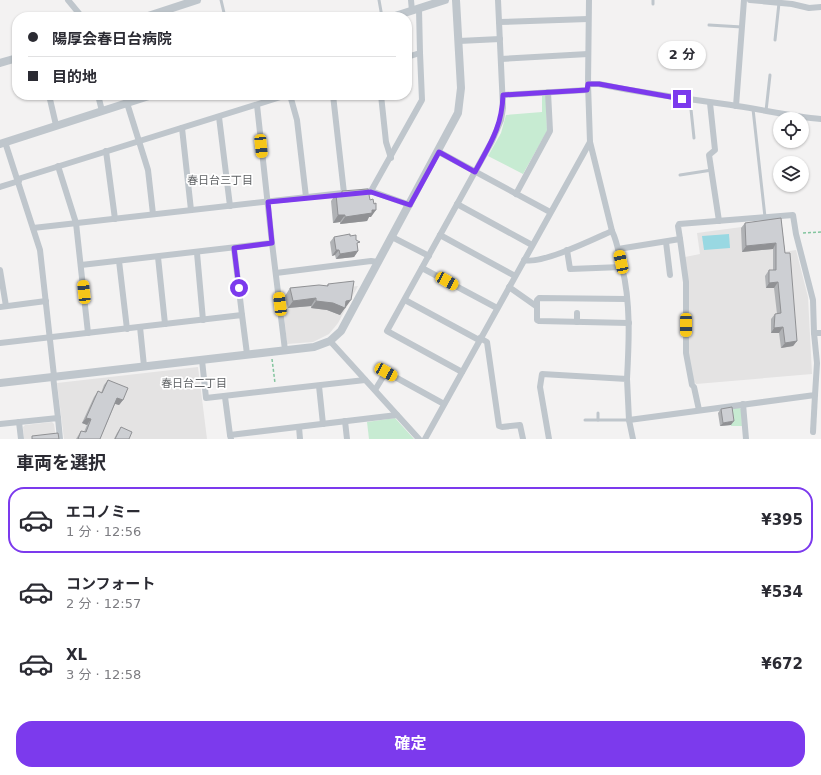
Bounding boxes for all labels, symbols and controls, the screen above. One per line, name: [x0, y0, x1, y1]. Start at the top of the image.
text: 陽厚会春日台病院: [52, 30, 172, 48]
callout: 2 分: [658, 41, 706, 69]
text: 2 分: [669, 47, 695, 62]
text: 目的地: [52, 68, 97, 86]
route end: [673, 90, 691, 108]
map controls: [773, 112, 809, 192]
button: locate: [773, 112, 809, 148]
car: [254, 133, 268, 159]
button: layers: [773, 156, 809, 192]
district label: 春日台三丁目: [187, 174, 253, 187]
car: [613, 249, 629, 275]
car: [434, 270, 460, 292]
car: [77, 279, 91, 305]
route start: [230, 279, 248, 297]
car: [273, 291, 287, 317]
car: [680, 313, 692, 337]
car: [373, 361, 399, 383]
district label: 春日台二丁目: [161, 377, 227, 390]
text: 車両を選択: [16, 452, 106, 473]
icon: car: [18, 502, 54, 538]
text: エコノミー: [66, 503, 141, 521]
text: ¥395: [761, 511, 803, 529]
text: 1 分 · 12:56: [66, 524, 141, 539]
icon: car: [18, 574, 54, 610]
text: コンフォート: [66, 575, 156, 593]
text: ¥534: [761, 583, 803, 601]
text: 2 分 · 12:57: [66, 596, 141, 611]
icon: car: [18, 646, 54, 682]
text: XL: [66, 646, 87, 664]
text: ¥672: [761, 655, 803, 673]
text: 3 分 · 12:58: [66, 667, 141, 682]
button: 確定: [16, 721, 805, 767]

